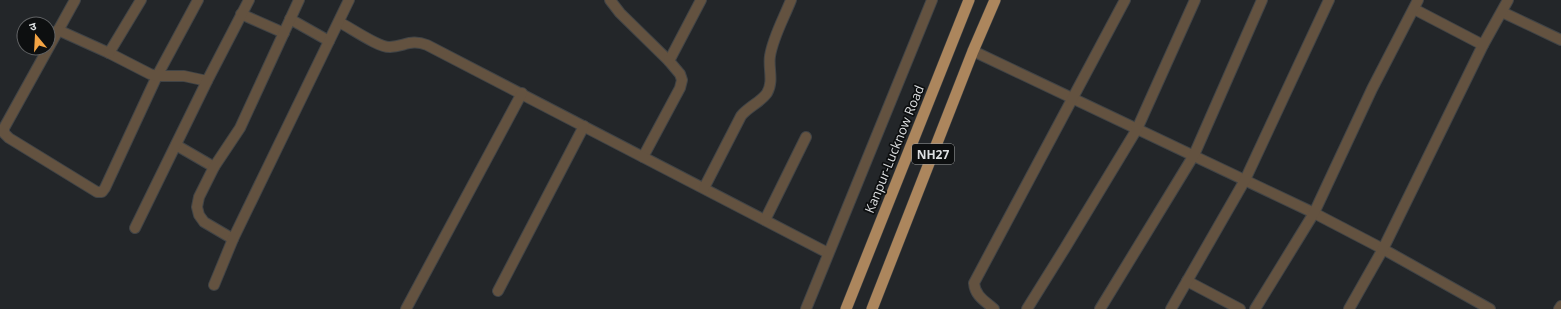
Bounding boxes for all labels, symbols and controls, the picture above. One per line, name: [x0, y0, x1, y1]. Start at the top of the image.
north arrow: [16, 16, 56, 56]
text: उ: [27, 18, 39, 34]
street label: Kanpur-Lucknow Road: [860, 82, 928, 216]
road number: NH27: [912, 144, 954, 164]

